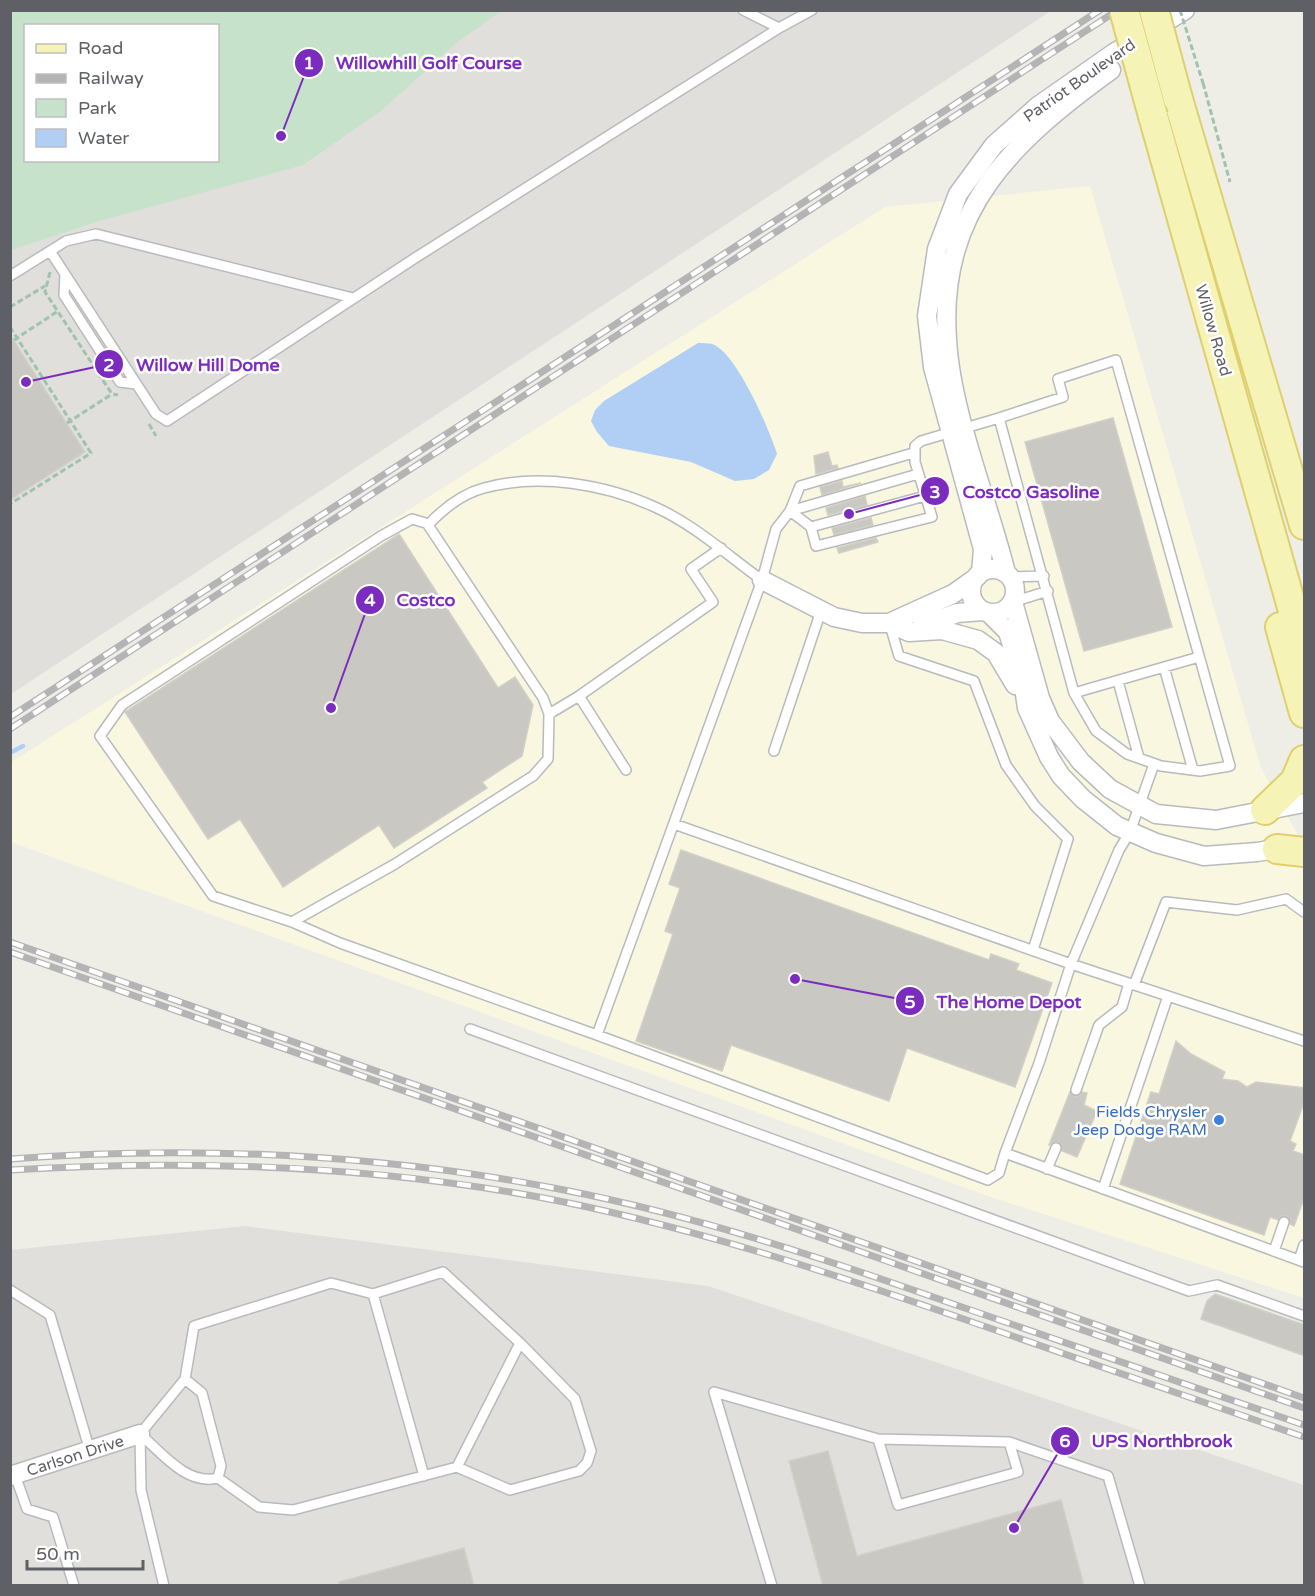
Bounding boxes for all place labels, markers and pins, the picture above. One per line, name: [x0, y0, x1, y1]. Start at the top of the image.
callout: Willowhill Golf Course: [294, 45, 534, 81]
callout: Willow Hill Dome: [94, 346, 292, 382]
callout: Costco Gasoline: [920, 473, 1111, 509]
callout: Costco: [355, 582, 468, 618]
callout: The Home Depot: [895, 983, 1093, 1019]
place label: Fields Chrysler Jeep Dodge RAM: [1074, 1102, 1208, 1140]
marker: Fields Chrysler Jeep Dodge RAM: [1212, 1113, 1226, 1127]
callout: UPS Northbrook: [1050, 1423, 1245, 1459]

